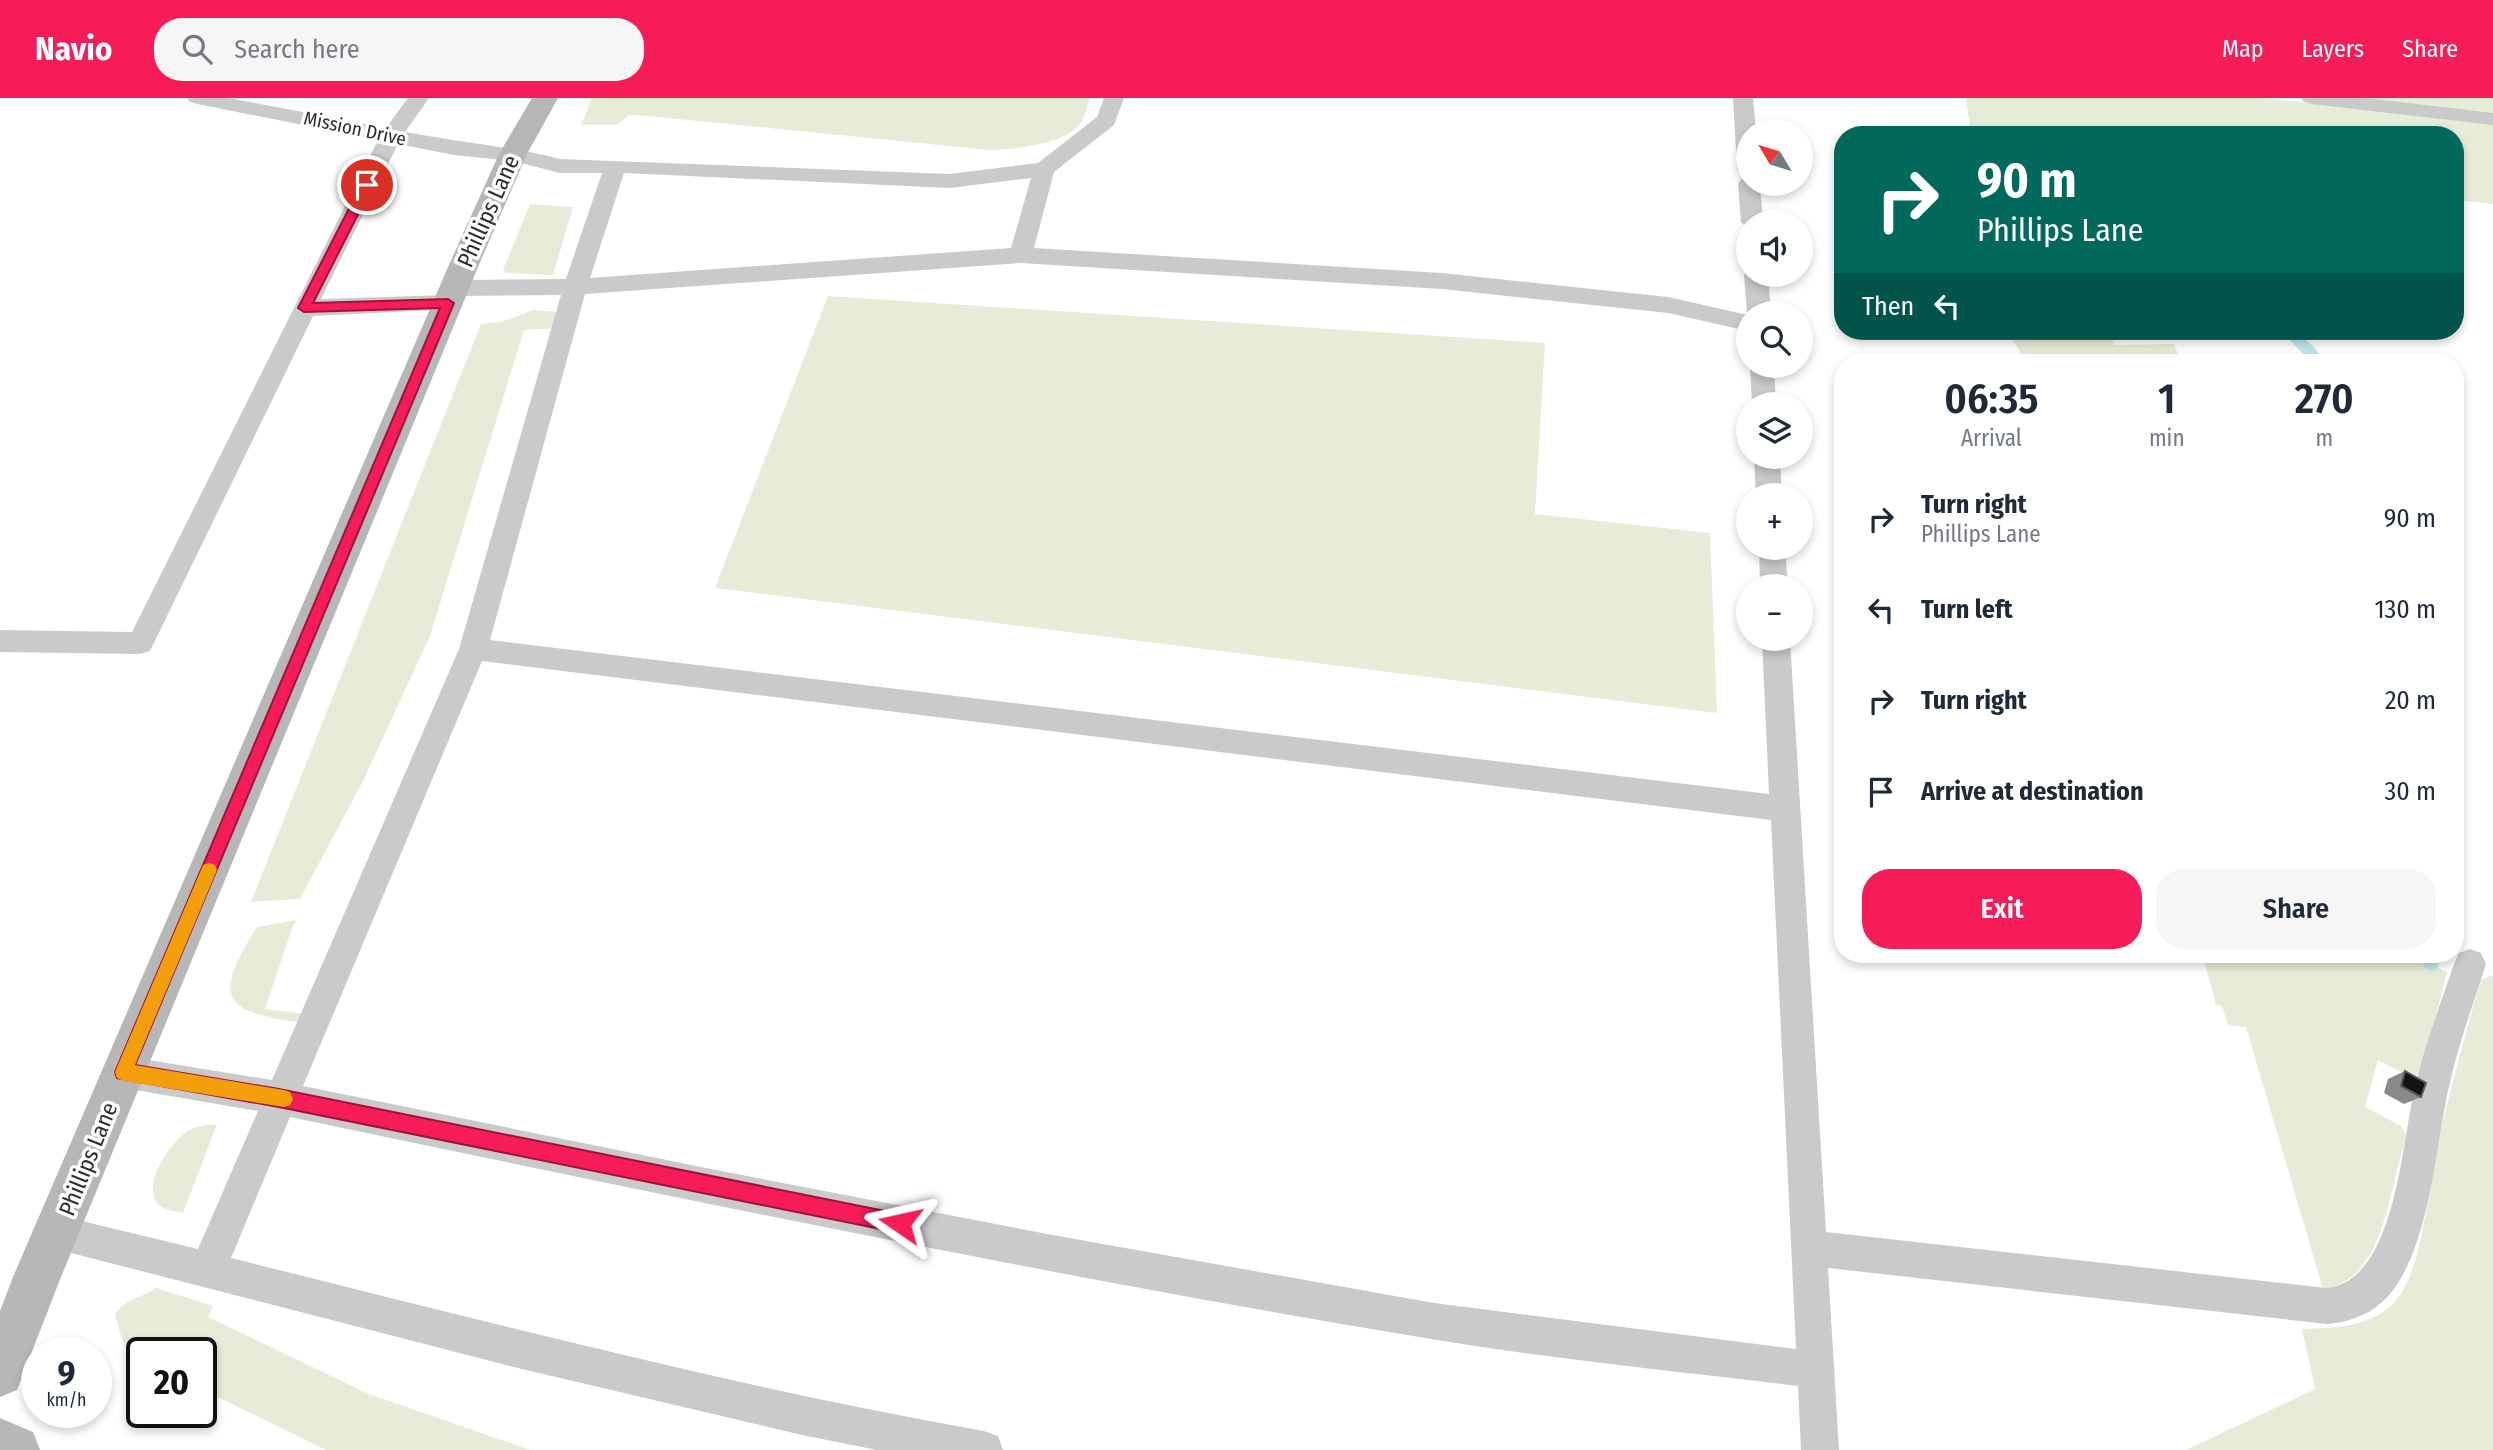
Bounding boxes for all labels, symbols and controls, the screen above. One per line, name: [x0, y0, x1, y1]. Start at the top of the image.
search box: [154, 18, 644, 81]
text: Navio: [35, 29, 112, 69]
icon: search: [178, 30, 216, 68]
text: Search here: [234, 34, 360, 65]
text: Map: [2222, 35, 2264, 63]
text: Layers: [2302, 35, 2364, 63]
text: Share: [2402, 35, 2458, 63]
street label: Mission Drive: [302, 106, 408, 151]
north arrow: [1736, 119, 1813, 196]
map controls: [1736, 119, 1813, 651]
street label: Phillips Lane: [451, 151, 525, 271]
text: 90 m: [1977, 151, 2077, 210]
icon: right: [1862, 154, 1953, 245]
pin: [337, 155, 397, 215]
icon: arrive: [348, 166, 386, 204]
button: sound: [1736, 210, 1813, 287]
text: Phillips Lane: [1977, 211, 2144, 249]
icon: left: [1928, 287, 1966, 325]
text: Then: [1862, 291, 1914, 322]
button: search: [1736, 301, 1813, 378]
text: 06:35: [1944, 374, 2039, 424]
text: 1: [2158, 374, 2175, 424]
text: 270: [2295, 374, 2354, 424]
button: layers: [1736, 392, 1813, 469]
text: Arrival: [1961, 424, 2022, 452]
text: min: [2149, 424, 2185, 452]
text: m: [2315, 424, 2333, 452]
button: +: [1736, 483, 1813, 560]
text: Turn right: [1921, 489, 2027, 520]
icon: right: [1862, 500, 1900, 538]
text: 90 m: [2384, 503, 2436, 534]
text: Phillips Lane: [1921, 520, 2041, 548]
button: −: [1736, 574, 1813, 651]
icon: left: [1862, 591, 1900, 629]
text: Turn left: [1921, 594, 2013, 625]
text: 130 m: [2374, 594, 2436, 625]
icon: right: [1862, 682, 1900, 720]
text: Turn right: [1921, 685, 2027, 716]
text: 20 m: [2385, 685, 2436, 716]
icon: arrive: [1862, 773, 1900, 811]
text: Arrive at destination: [1921, 776, 2144, 807]
text: 30 m: [2385, 776, 2436, 807]
button: Exit: [1862, 869, 2142, 949]
button: Share: [2156, 869, 2436, 949]
street label: Phillips Lane: [53, 1098, 123, 1220]
position arrow: [863, 1186, 937, 1260]
speed limit sign: 20: [126, 1337, 217, 1428]
text: 9: [57, 1352, 76, 1394]
text: km/h: [46, 1389, 87, 1411]

